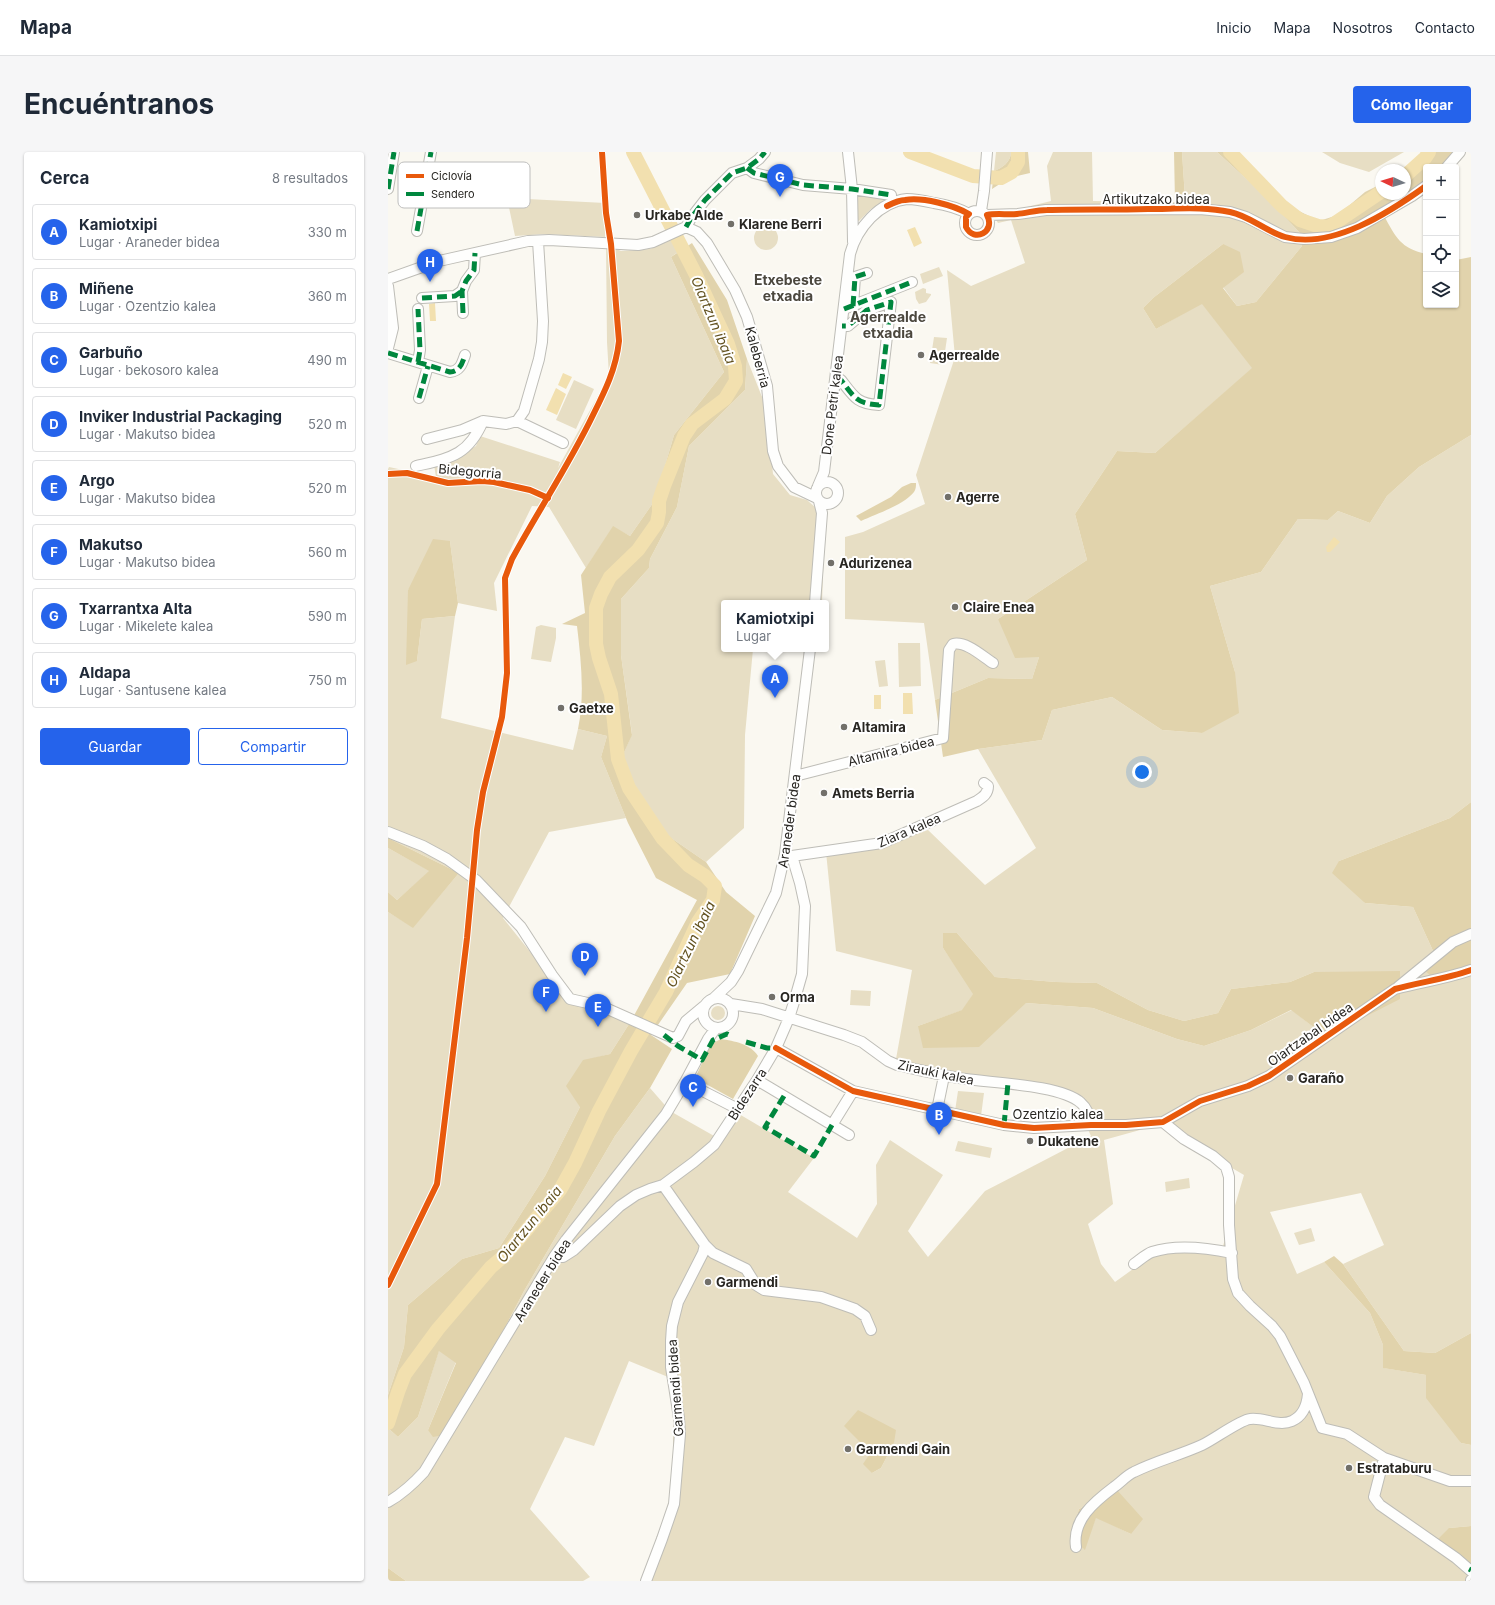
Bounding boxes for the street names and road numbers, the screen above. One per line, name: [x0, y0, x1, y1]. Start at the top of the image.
street label: Artikutzako bidea: [1102, 191, 1210, 207]
street label: Kaleberria: [742, 325, 774, 389]
street label: Done Petri kalea: [818, 354, 846, 456]
street label: Bidegorria: [438, 460, 502, 482]
street label: Altamira bidea: [846, 733, 936, 769]
street label: Araneder bidea: [774, 773, 804, 869]
street label: Ziara kalea: [875, 810, 943, 850]
street label: Oiartzabal bidea: [1264, 999, 1356, 1069]
street label: Zirauki kalea: [896, 1056, 976, 1088]
street label: Bidezarra: [724, 1065, 770, 1123]
street label: Ozentzio kalea: [1013, 1106, 1103, 1122]
street label: Araneder bidea: [510, 1236, 574, 1324]
street label: Garmendi bidea: [664, 1339, 686, 1437]

